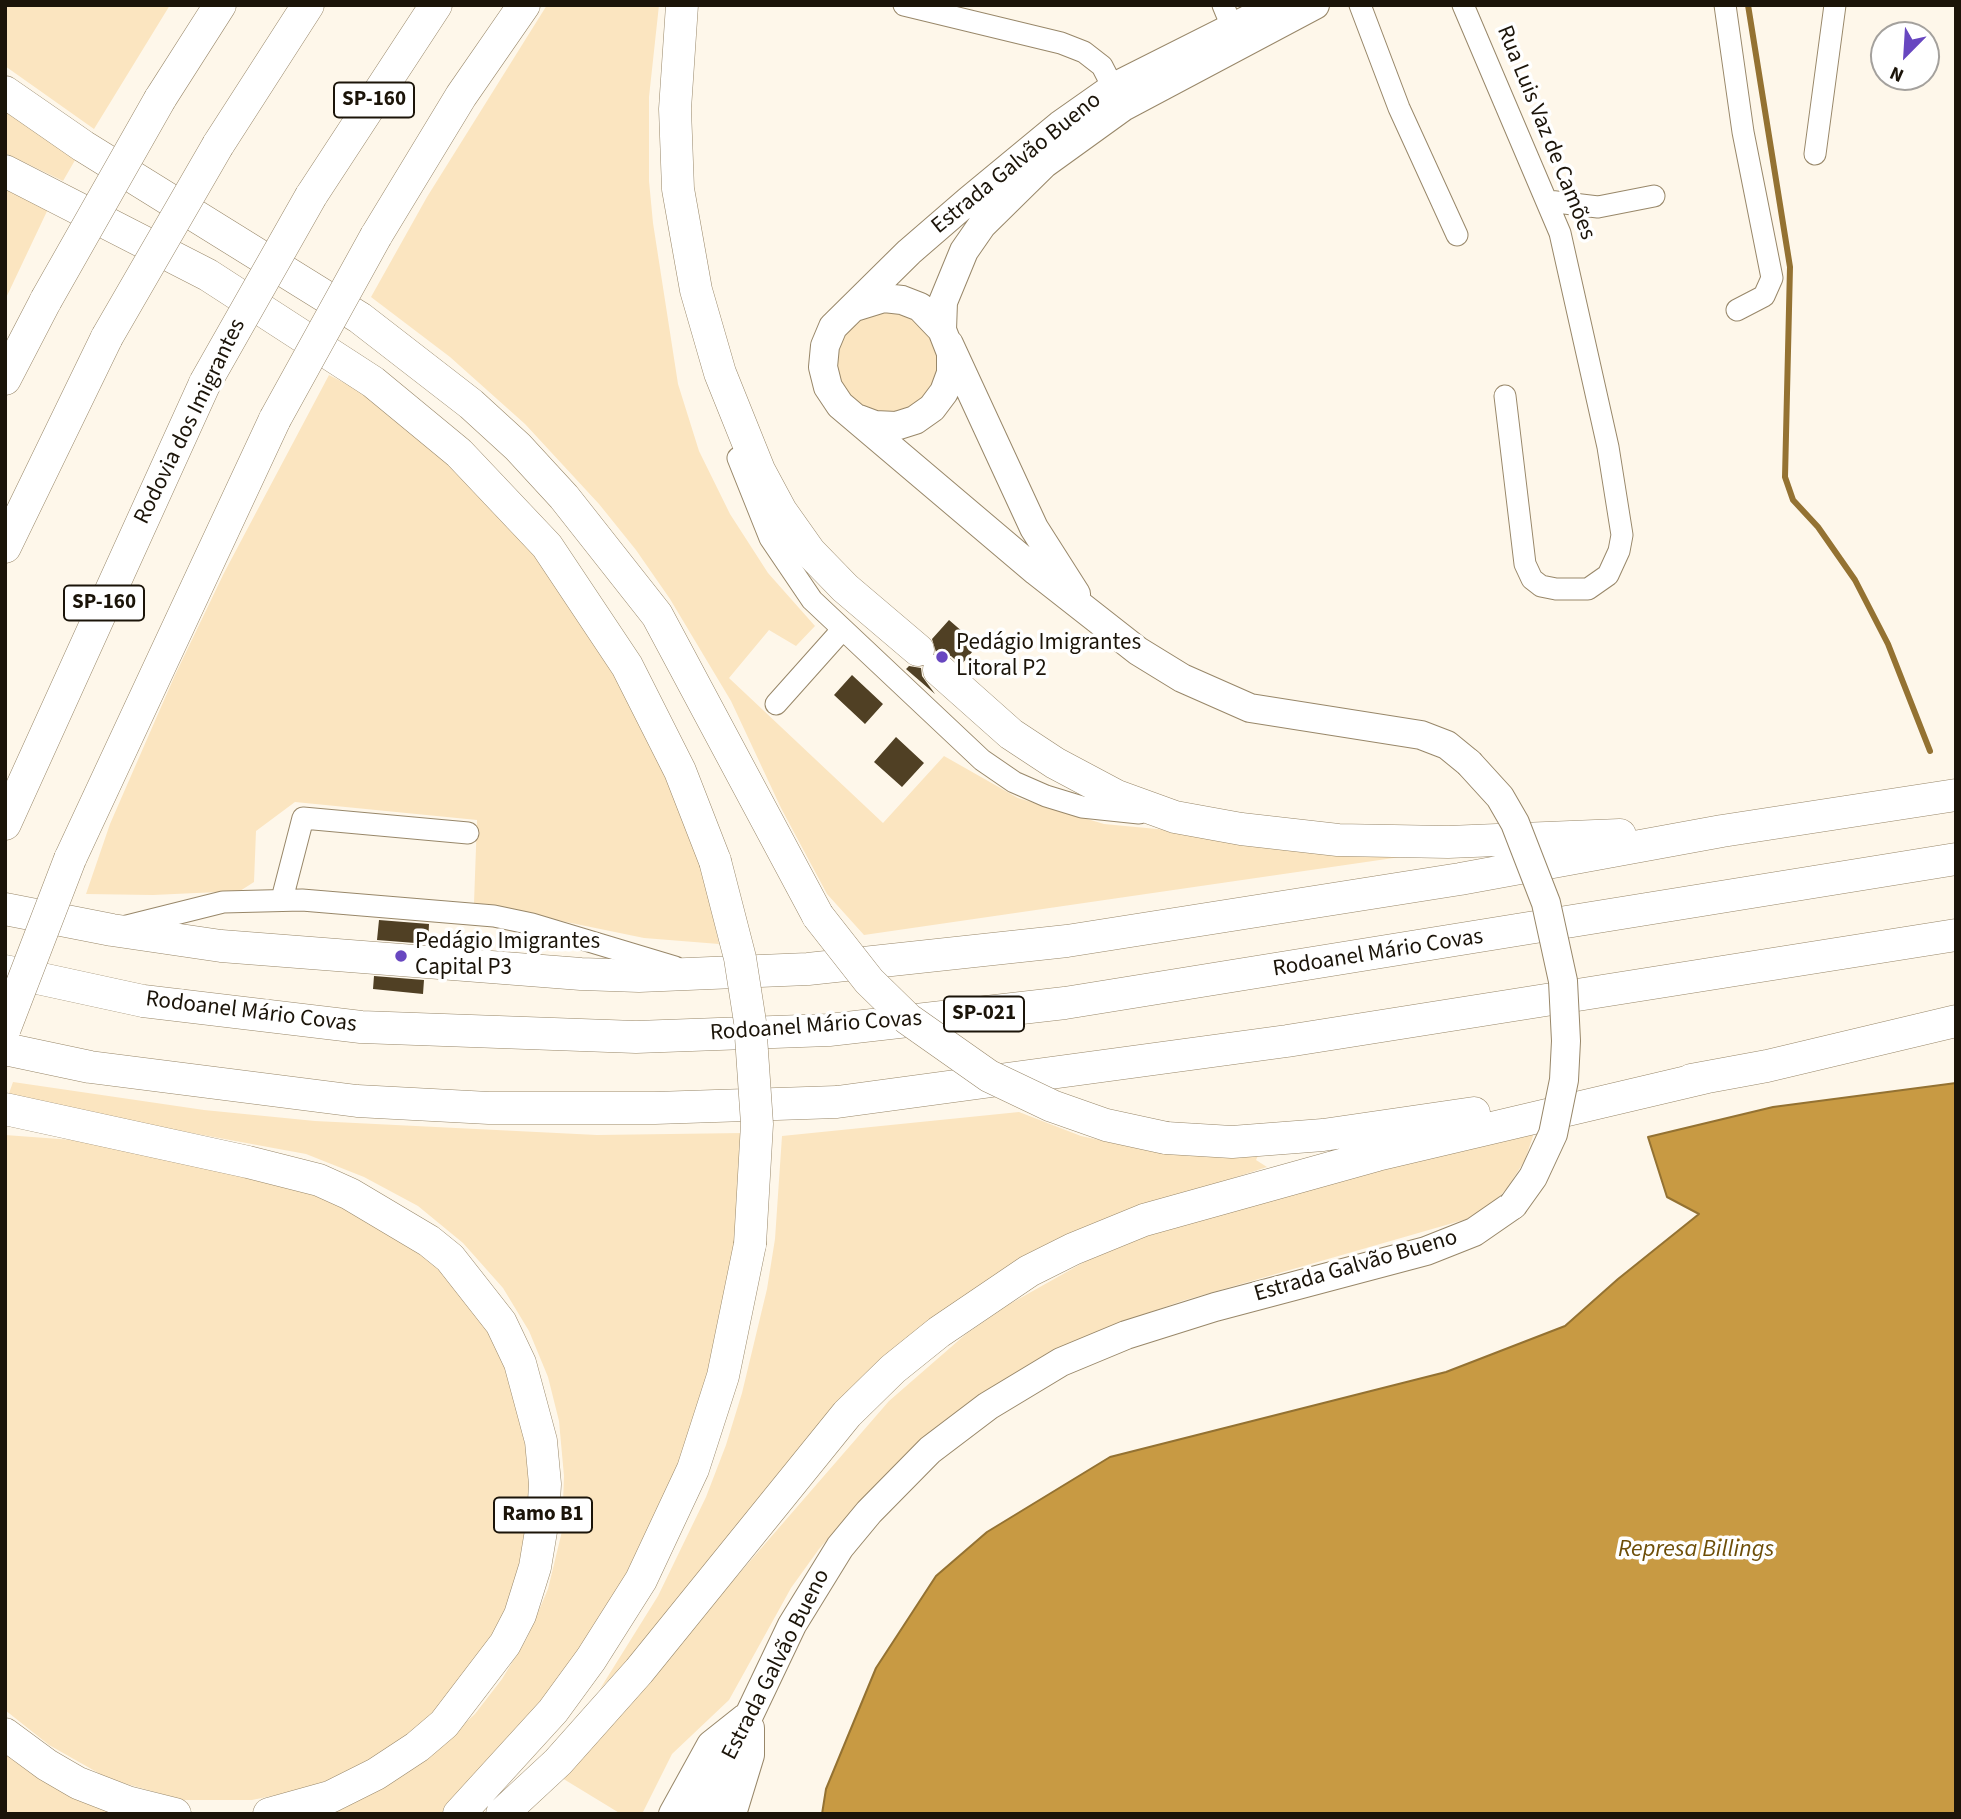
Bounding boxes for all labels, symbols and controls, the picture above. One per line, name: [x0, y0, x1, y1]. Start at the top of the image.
north arrow: [1870, 21, 1940, 91]
street label: Rua Luis Vaz de Camões: [1489, 22, 1601, 244]
text: N: [1886, 59, 1908, 89]
road number: SP-160: [334, 82, 414, 118]
street label: Estrada Galvão Bueno: [927, 87, 1107, 241]
street label: Rodovia dos Imigrantes: [129, 315, 253, 529]
road number: SP-160: [64, 586, 144, 620]
place label: Pedágio Imigrantes Litoral P2: [956, 630, 1141, 684]
marker: Pedágio Imigrantes Litoral P2: [934, 649, 950, 665]
street label: Rodoanel Mário Covas: [1271, 924, 1485, 984]
place label: Pedágio Imigrantes Capital P3: [415, 929, 600, 983]
marker: Pedágio Imigrantes Capital P3: [393, 948, 409, 964]
street label: Rodoanel Mário Covas: [144, 986, 358, 1040]
road number: SP-021: [944, 996, 1024, 1032]
street label: Rodoanel Mário Covas: [709, 1006, 923, 1048]
street label: Estrada Galvão Bueno: [1251, 1225, 1461, 1309]
road number: Ramo B1: [494, 1498, 592, 1532]
water label: Represa Billings: [1618, 1537, 1774, 1565]
street label: Estrada Galvão Bueno: [717, 1565, 837, 1765]

